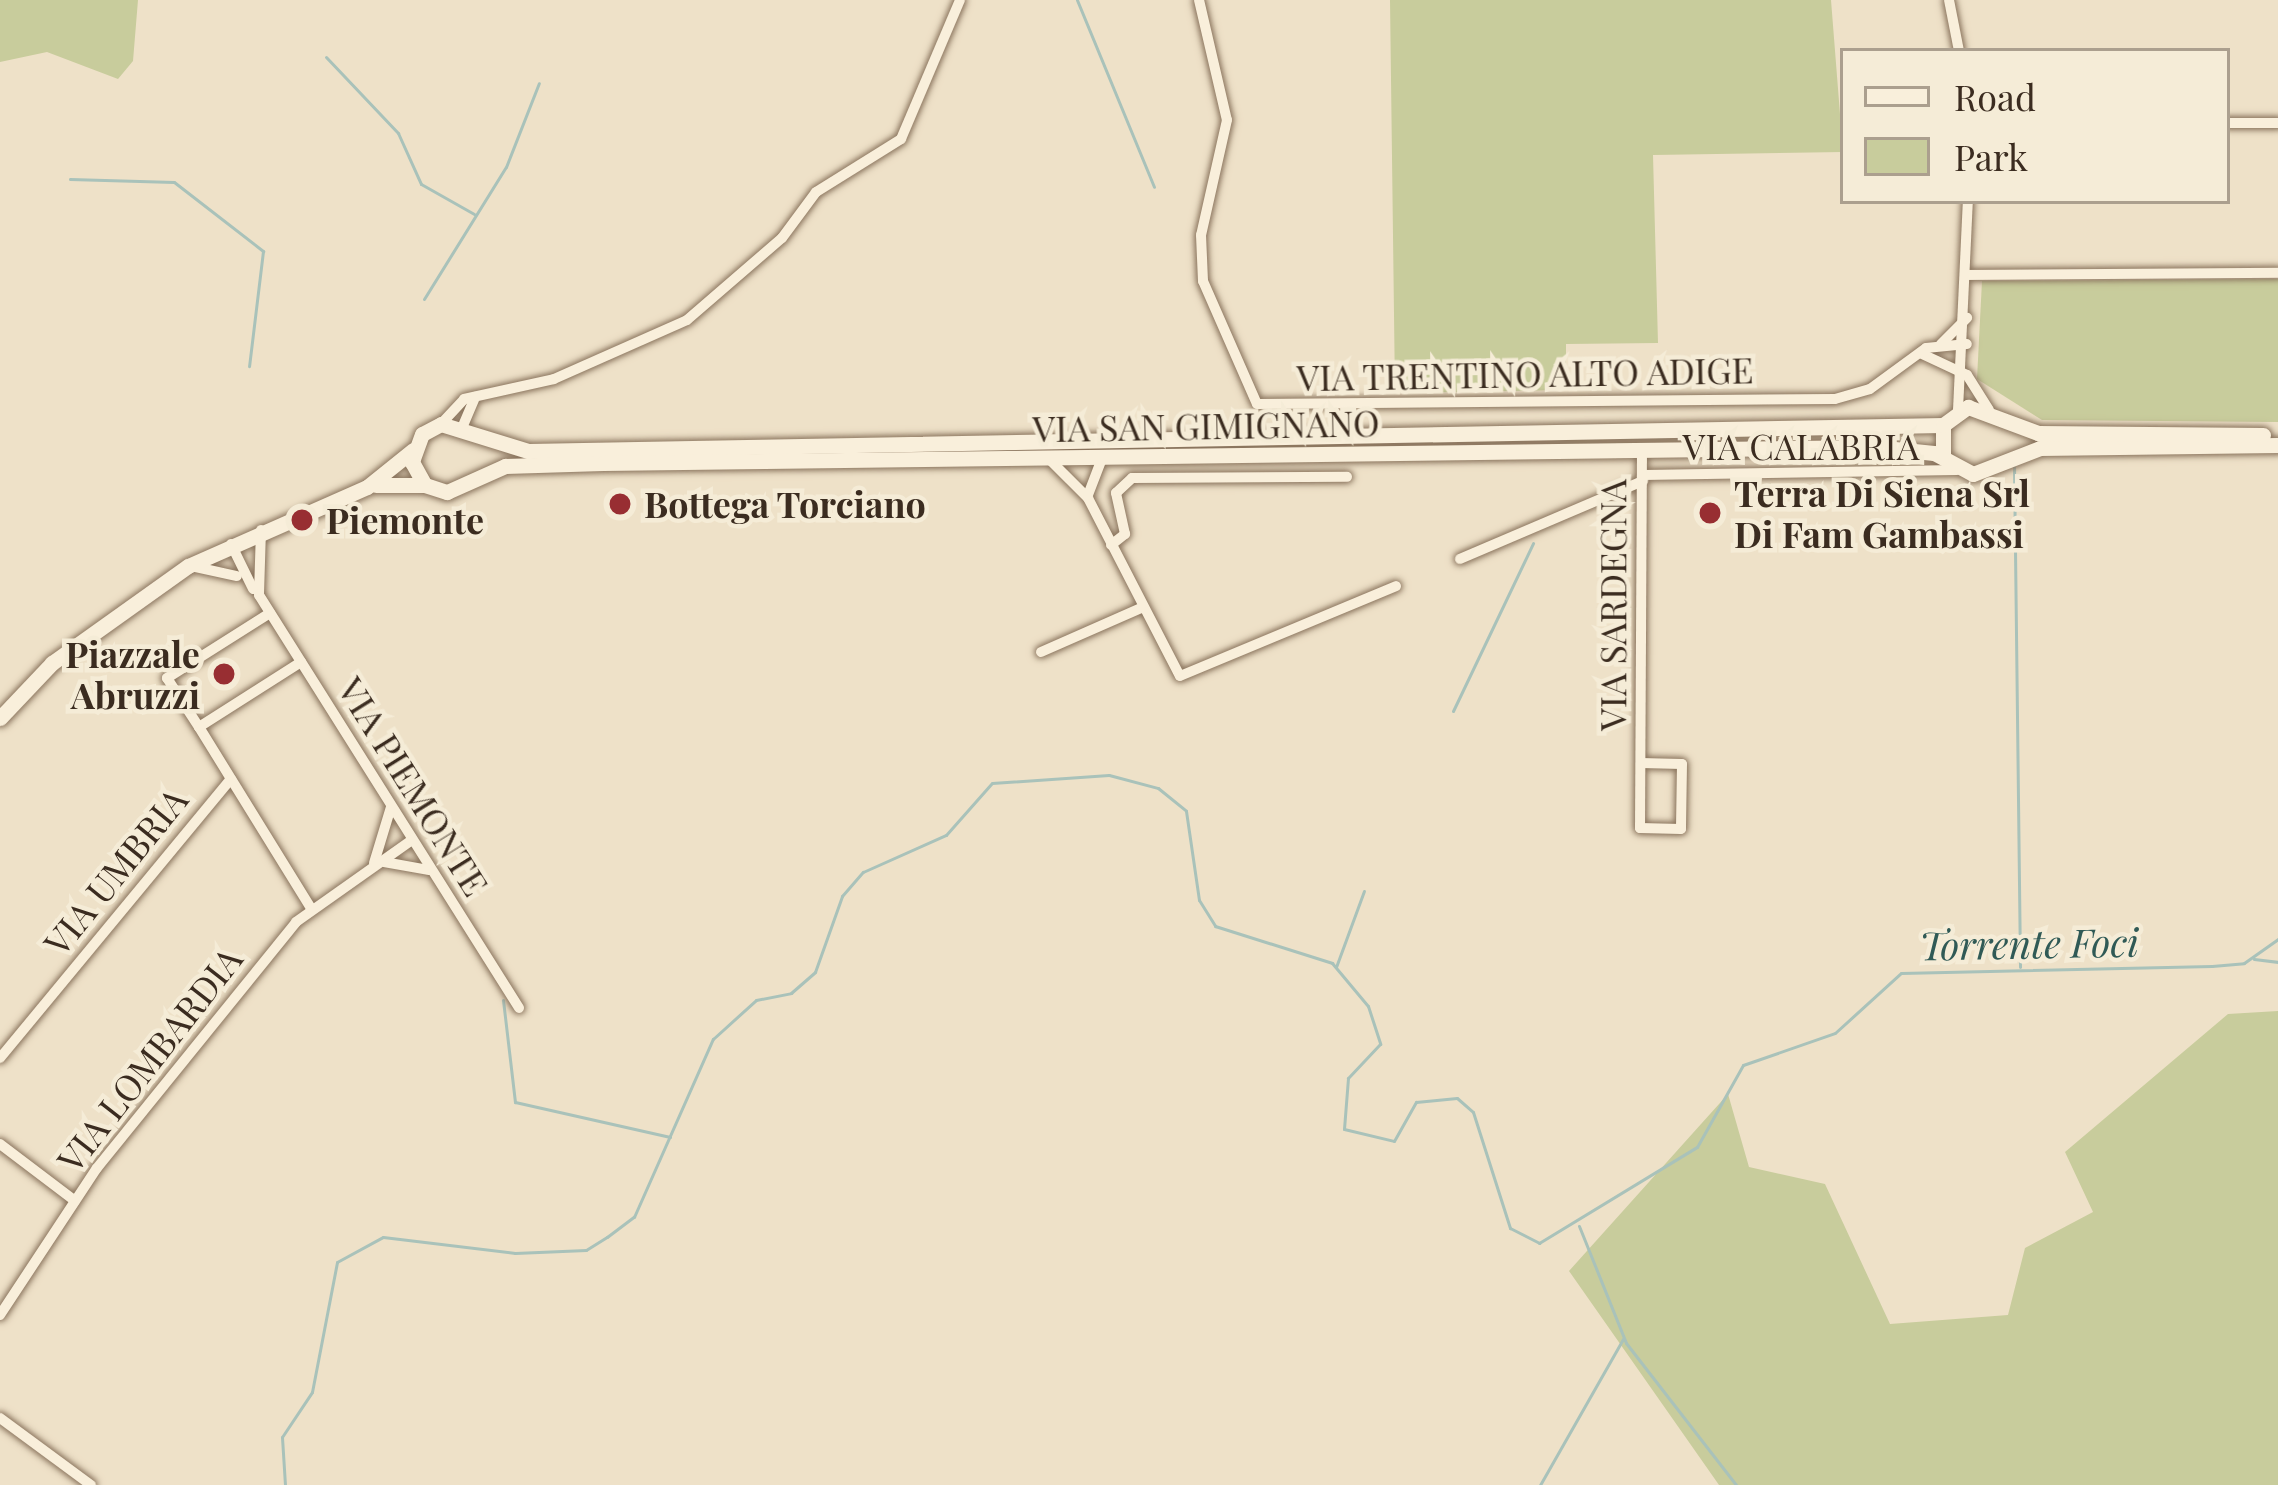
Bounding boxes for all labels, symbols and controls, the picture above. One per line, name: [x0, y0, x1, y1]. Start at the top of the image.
legend: [1840, 48, 2230, 204]
text: Road: [1954, 72, 2036, 120]
text: Park: [1954, 132, 2028, 180]
street label: VIA TRENTINO ALTO ADIGE: [1294, 347, 1756, 399]
street label: VIA SAN GIMIGNANO: [1032, 400, 1380, 450]
street label: VIA CALABRIA: [1683, 424, 1919, 468]
place label: Terra Di Siena Srl Di Fam Gambassi: [1734, 470, 2030, 555]
street label: VIA SARDEGNA: [1590, 479, 1634, 731]
place label: Bottega Torciano: [644, 482, 927, 526]
marker: Bottega Torciano: [607, 491, 633, 517]
place label: Piemonte: [326, 498, 484, 542]
marker: Terra Di Siena Srl Di Fam Gambassi: [1697, 500, 1723, 526]
marker: Piemonte: [289, 507, 315, 533]
place label: Piazzale Abruzzi: [65, 631, 200, 716]
marker: Piazzale Abruzzi: [211, 661, 237, 687]
street label: VIA PIEMONTE: [330, 669, 498, 903]
street label: VIA UMBRIA: [34, 779, 196, 963]
water label: Torrente Foci: [1919, 918, 2139, 968]
street label: VIA LOMBARDIA: [48, 938, 250, 1180]

